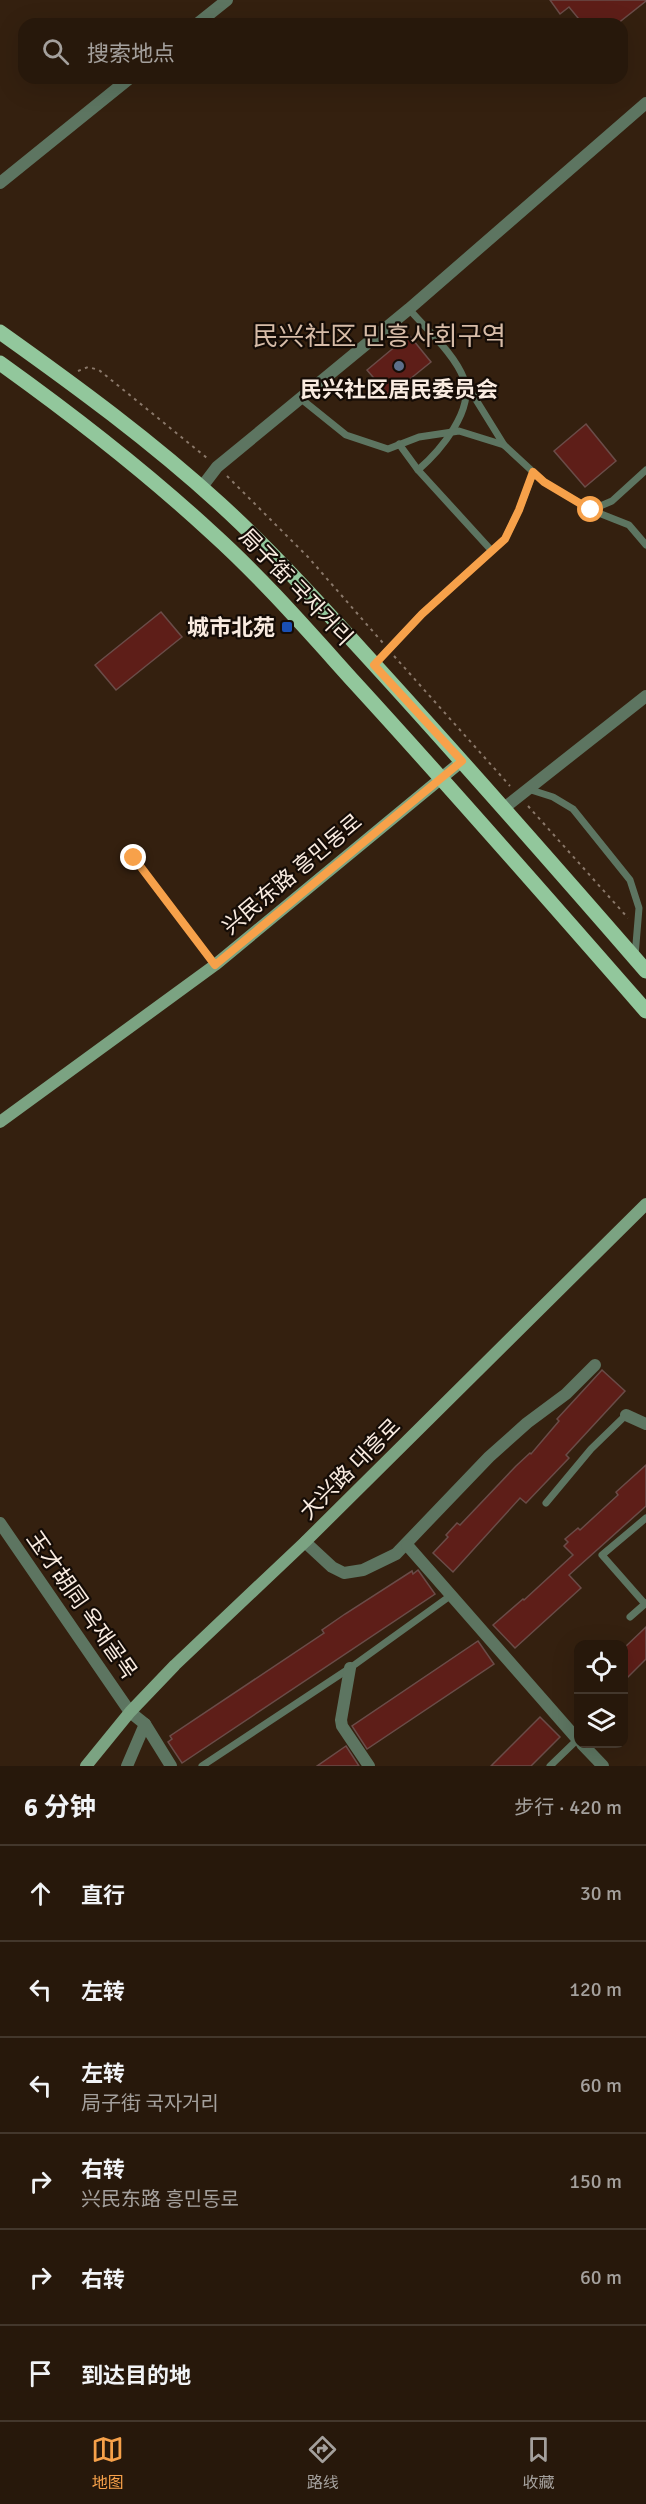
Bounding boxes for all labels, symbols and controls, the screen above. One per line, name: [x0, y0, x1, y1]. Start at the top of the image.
search box: [18, 18, 628, 84]
icon: search: [39, 35, 72, 68]
text: 搜索地点: [87, 40, 175, 67]
district label: 民兴社区 민흥사회구역: [252, 321, 506, 353]
marker: 民兴社区居民委员会: [392, 359, 406, 373]
place label: 民兴社区居民委员会: [300, 376, 498, 403]
route start: [577, 496, 603, 522]
street label: 局子街 국자거리: [234, 523, 358, 651]
place label: 城市北苑: [187, 614, 275, 641]
marker: 城市北苑: [280, 620, 294, 634]
street label: 兴民东路 흥민동로: [217, 808, 367, 940]
route end: [120, 844, 146, 870]
street label: 大兴路 대흥로: [294, 1413, 406, 1525]
street label: 玉才胡同 옥재골목: [21, 1526, 143, 1684]
map controls: [574, 1640, 628, 1748]
button: locate: [574, 1640, 628, 1694]
button: layers: [574, 1694, 628, 1748]
text: 6 分钟: [24, 1792, 96, 1824]
text: 步行 · 420 m: [514, 1795, 622, 1820]
icon: ahead: [24, 1877, 57, 1910]
text: 30 m: [580, 1881, 622, 1906]
text: 直行: [81, 1882, 125, 1909]
icon: left: [24, 1973, 57, 2006]
text: 120 m: [569, 1977, 622, 2002]
text: 左转: [81, 1978, 125, 2005]
text: 左转: [81, 2060, 125, 2087]
icon: left: [24, 2069, 57, 2102]
text: 60 m: [580, 2073, 622, 2098]
text: 局子街 국자거리: [81, 2091, 219, 2116]
text: 右转: [81, 2156, 125, 2183]
icon: right: [24, 2165, 57, 2198]
text: 150 m: [569, 2169, 622, 2194]
text: 兴民东路 흥민동로: [81, 2187, 239, 2212]
icon: right: [24, 2261, 57, 2294]
text: 60 m: [580, 2265, 622, 2290]
text: 右转: [81, 2266, 125, 2293]
icon: arrive: [24, 2357, 57, 2390]
text: 到达目的地: [81, 2362, 191, 2389]
tab: 地图: [91, 2433, 124, 2493]
tab: 路线: [306, 2433, 339, 2493]
tab: 收藏: [522, 2433, 555, 2493]

